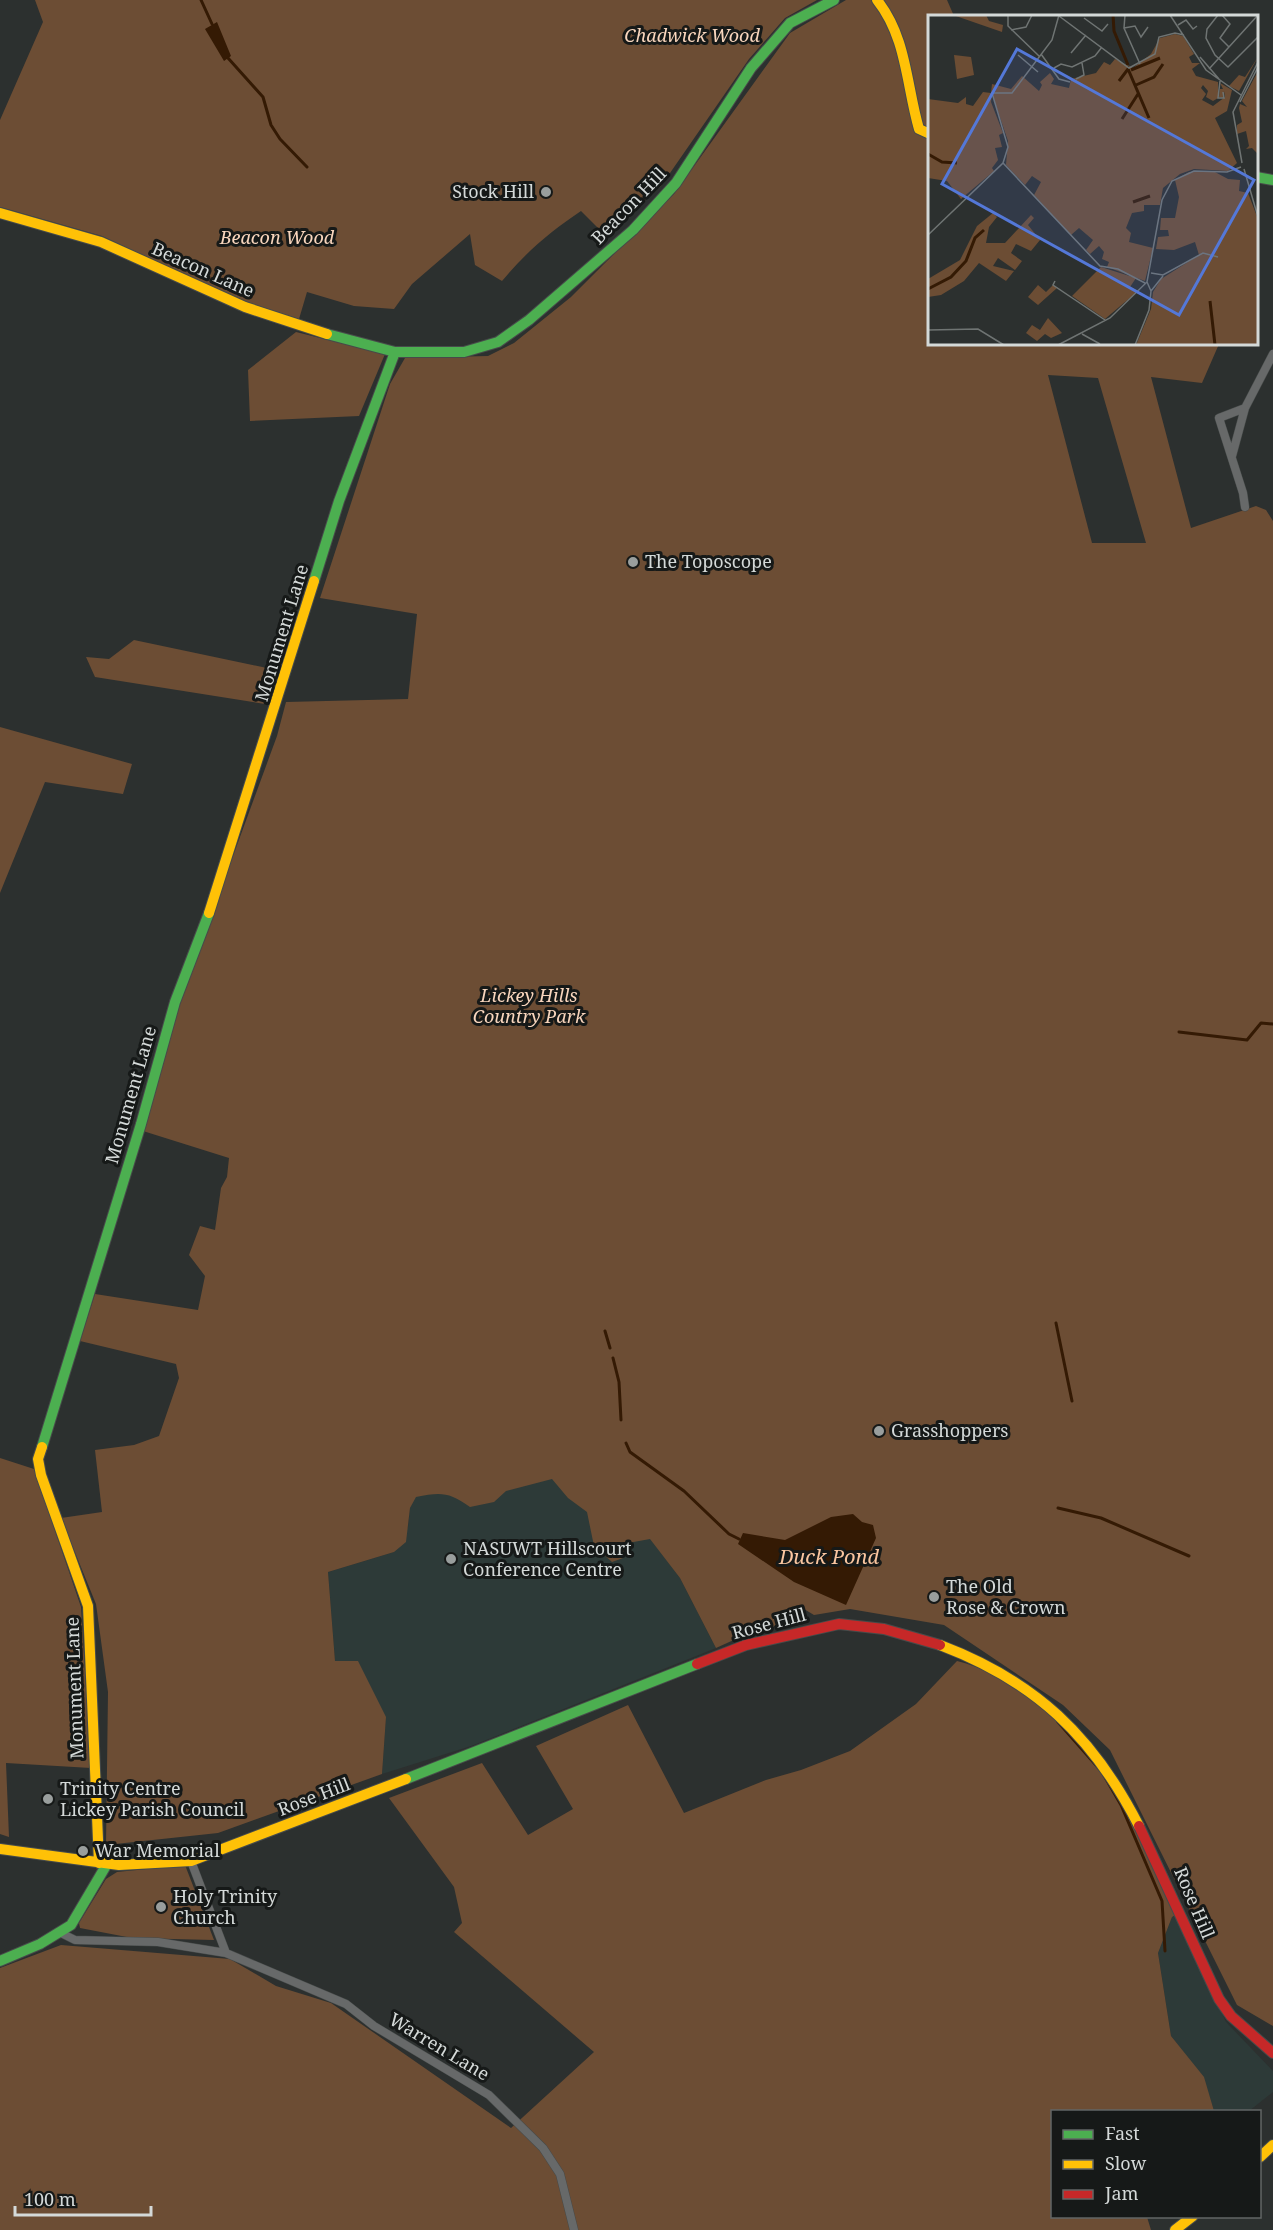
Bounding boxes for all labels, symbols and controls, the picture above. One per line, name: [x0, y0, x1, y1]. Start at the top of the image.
inset map: [928, 15, 1258, 345]
park label: Chadwick Wood: [624, 23, 760, 47]
street label: Beacon Hill: [586, 161, 671, 249]
place label: Stock Hill: [452, 179, 534, 203]
marker: Stock Hill: [539, 185, 553, 199]
park label: Beacon Wood: [219, 225, 335, 249]
street label: Beacon Lane: [148, 236, 258, 302]
place label: The Toposcope: [645, 549, 772, 573]
marker: The Toposcope: [626, 555, 640, 569]
street label: Monument Lane: [249, 561, 313, 704]
park label: Lickey Hills Country Park: [473, 983, 586, 1028]
street label: Monument Lane: [99, 1023, 161, 1166]
place label: Grasshoppers: [891, 1418, 1009, 1442]
marker: Grasshoppers: [872, 1424, 886, 1438]
place label: NASUWT Hillscourt Conference Centre: [463, 1536, 631, 1581]
water label: Duck Pond: [778, 1543, 880, 1570]
marker: NASUWT Hillscourt Conference Centre: [444, 1552, 458, 1566]
place label: The Old Rose & Crown: [946, 1574, 1066, 1619]
marker: The Old Rose & Crown: [927, 1590, 941, 1604]
street label: Rose Hill: [729, 1602, 809, 1644]
street label: Monument Lane: [60, 1617, 88, 1759]
street label: Rose Hill: [274, 1771, 354, 1821]
place label: Trinity Centre Lickey Parish Council: [60, 1776, 245, 1821]
marker: Trinity Centre Lickey Parish Council: [41, 1792, 55, 1806]
place label: War Memorial: [95, 1838, 220, 1862]
marker: War Memorial: [76, 1844, 90, 1858]
street label: Rose Hill: [1169, 1863, 1221, 1943]
place label: Holy Trinity Church: [173, 1884, 278, 1929]
marker: Holy Trinity Church: [154, 1900, 168, 1914]
street label: Warren Lane: [385, 2007, 494, 2086]
legend: [1051, 2110, 1261, 2218]
text: Fast: [1105, 2121, 1140, 2145]
text: Slow: [1105, 2151, 1147, 2175]
scale bar: [15, 2179, 152, 2217]
text: Jam: [1104, 2181, 1139, 2205]
text: 100 m: [24, 2187, 76, 2211]

